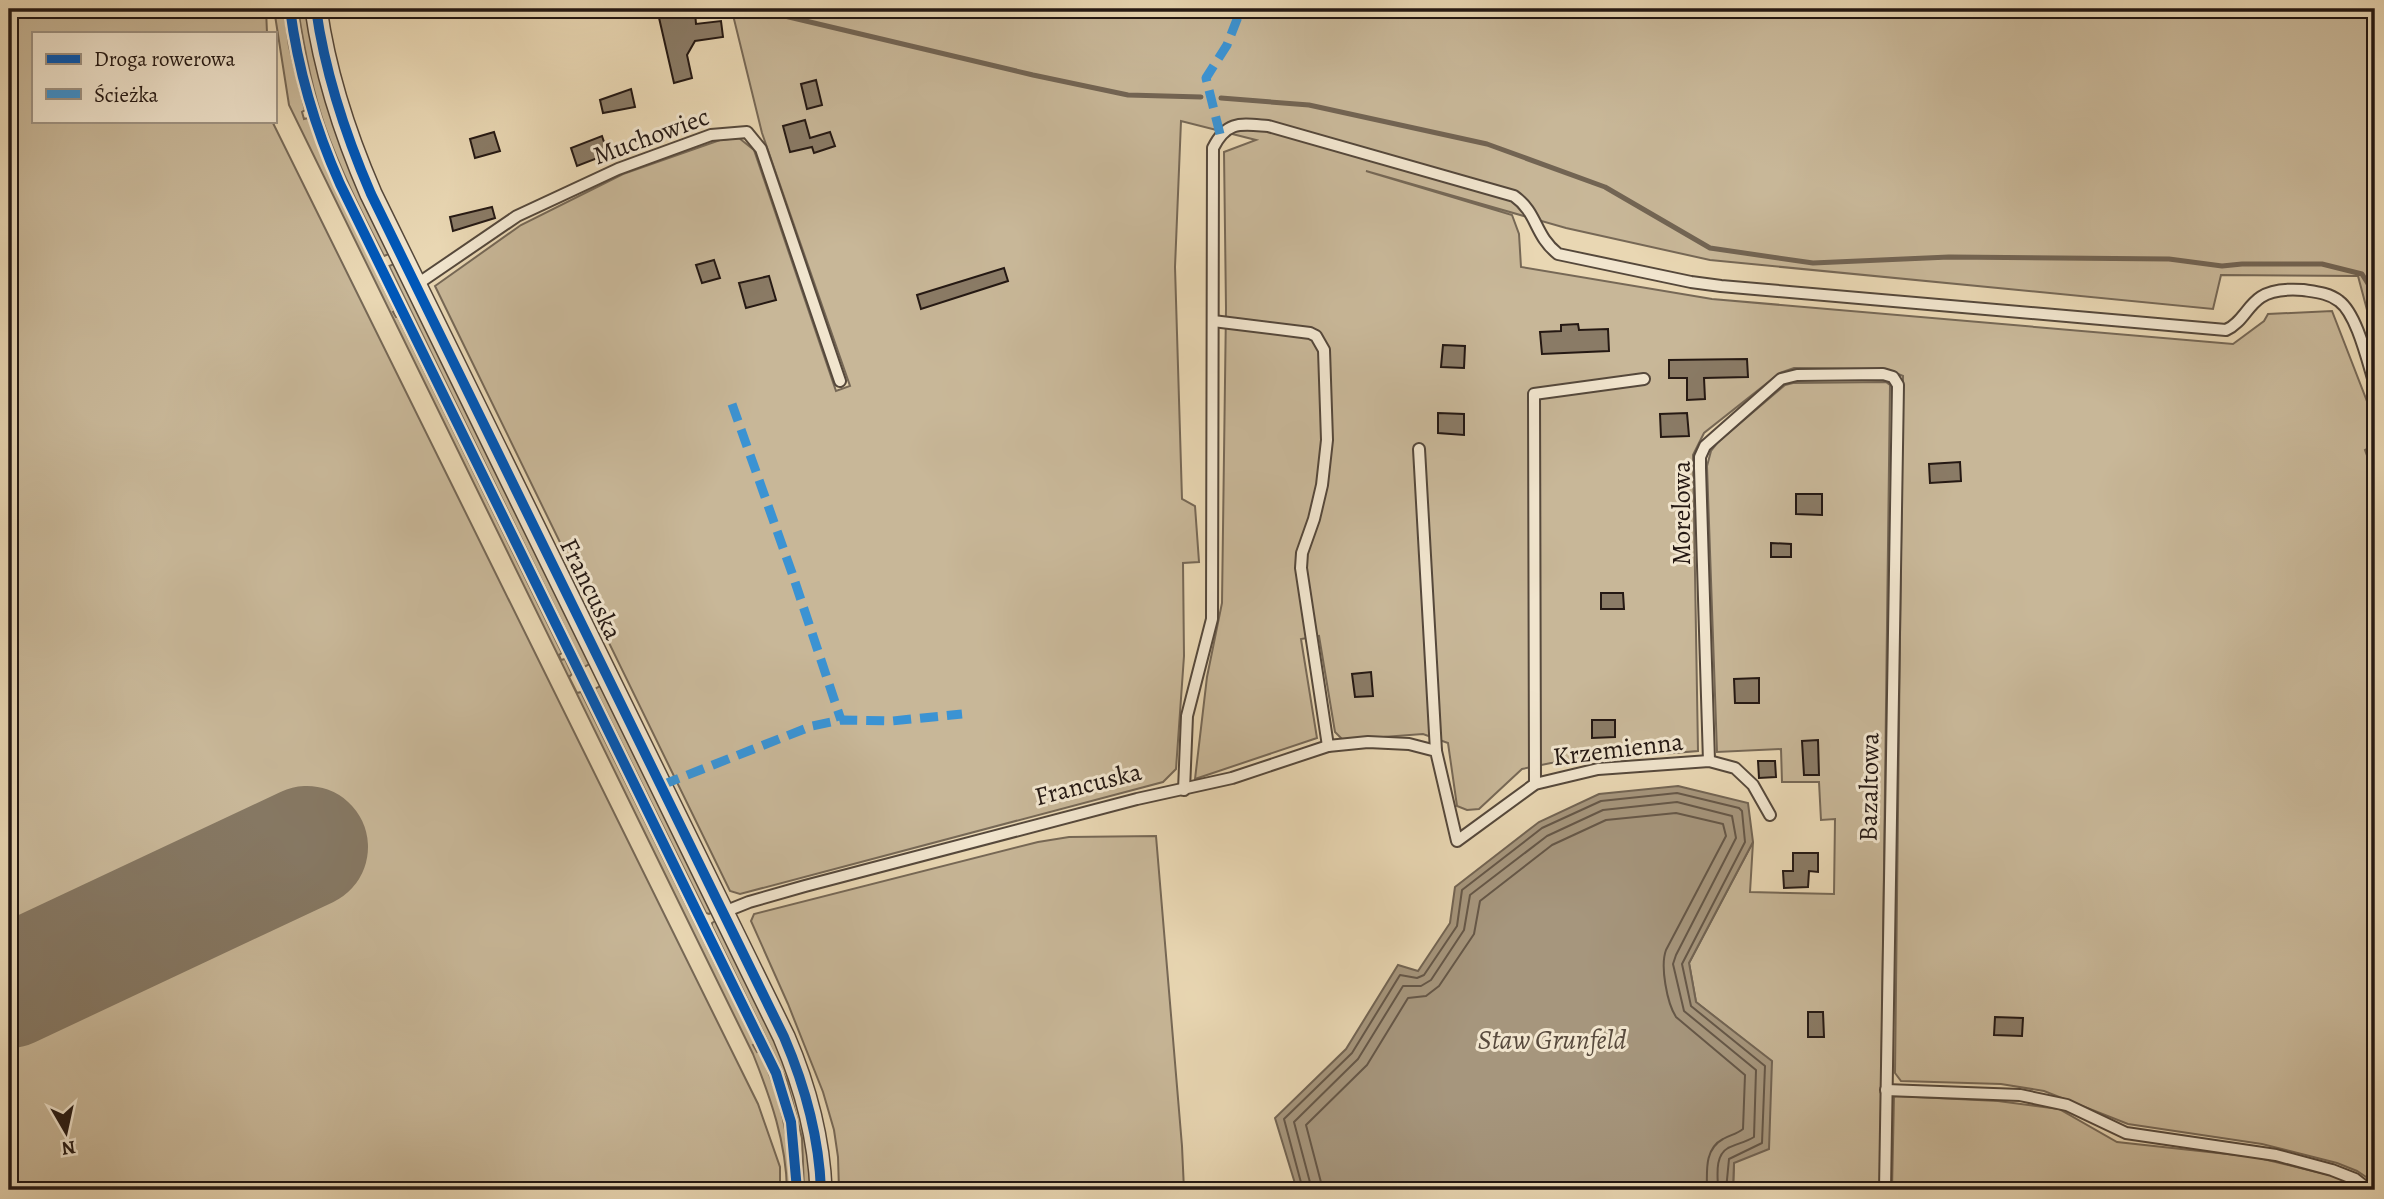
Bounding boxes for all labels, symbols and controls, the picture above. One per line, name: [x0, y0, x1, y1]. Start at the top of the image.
legend: [32, 32, 276, 122]
text: Droga rowerowa: [94, 45, 236, 73]
text: Ścieżka: [94, 81, 159, 109]
street label: Muchowiec: [588, 99, 714, 173]
street label: Morelowa: [1664, 461, 1699, 565]
street label: Francuska: [551, 532, 631, 646]
street label: Krzemienna: [1551, 724, 1685, 774]
street label: Bazaltowa: [1851, 732, 1887, 842]
street label: Francuska: [1031, 754, 1145, 814]
water label: Staw Grunfeld: [1478, 1021, 1626, 1059]
north arrow: [32, 1098, 102, 1168]
text: N: [59, 1134, 77, 1162]

